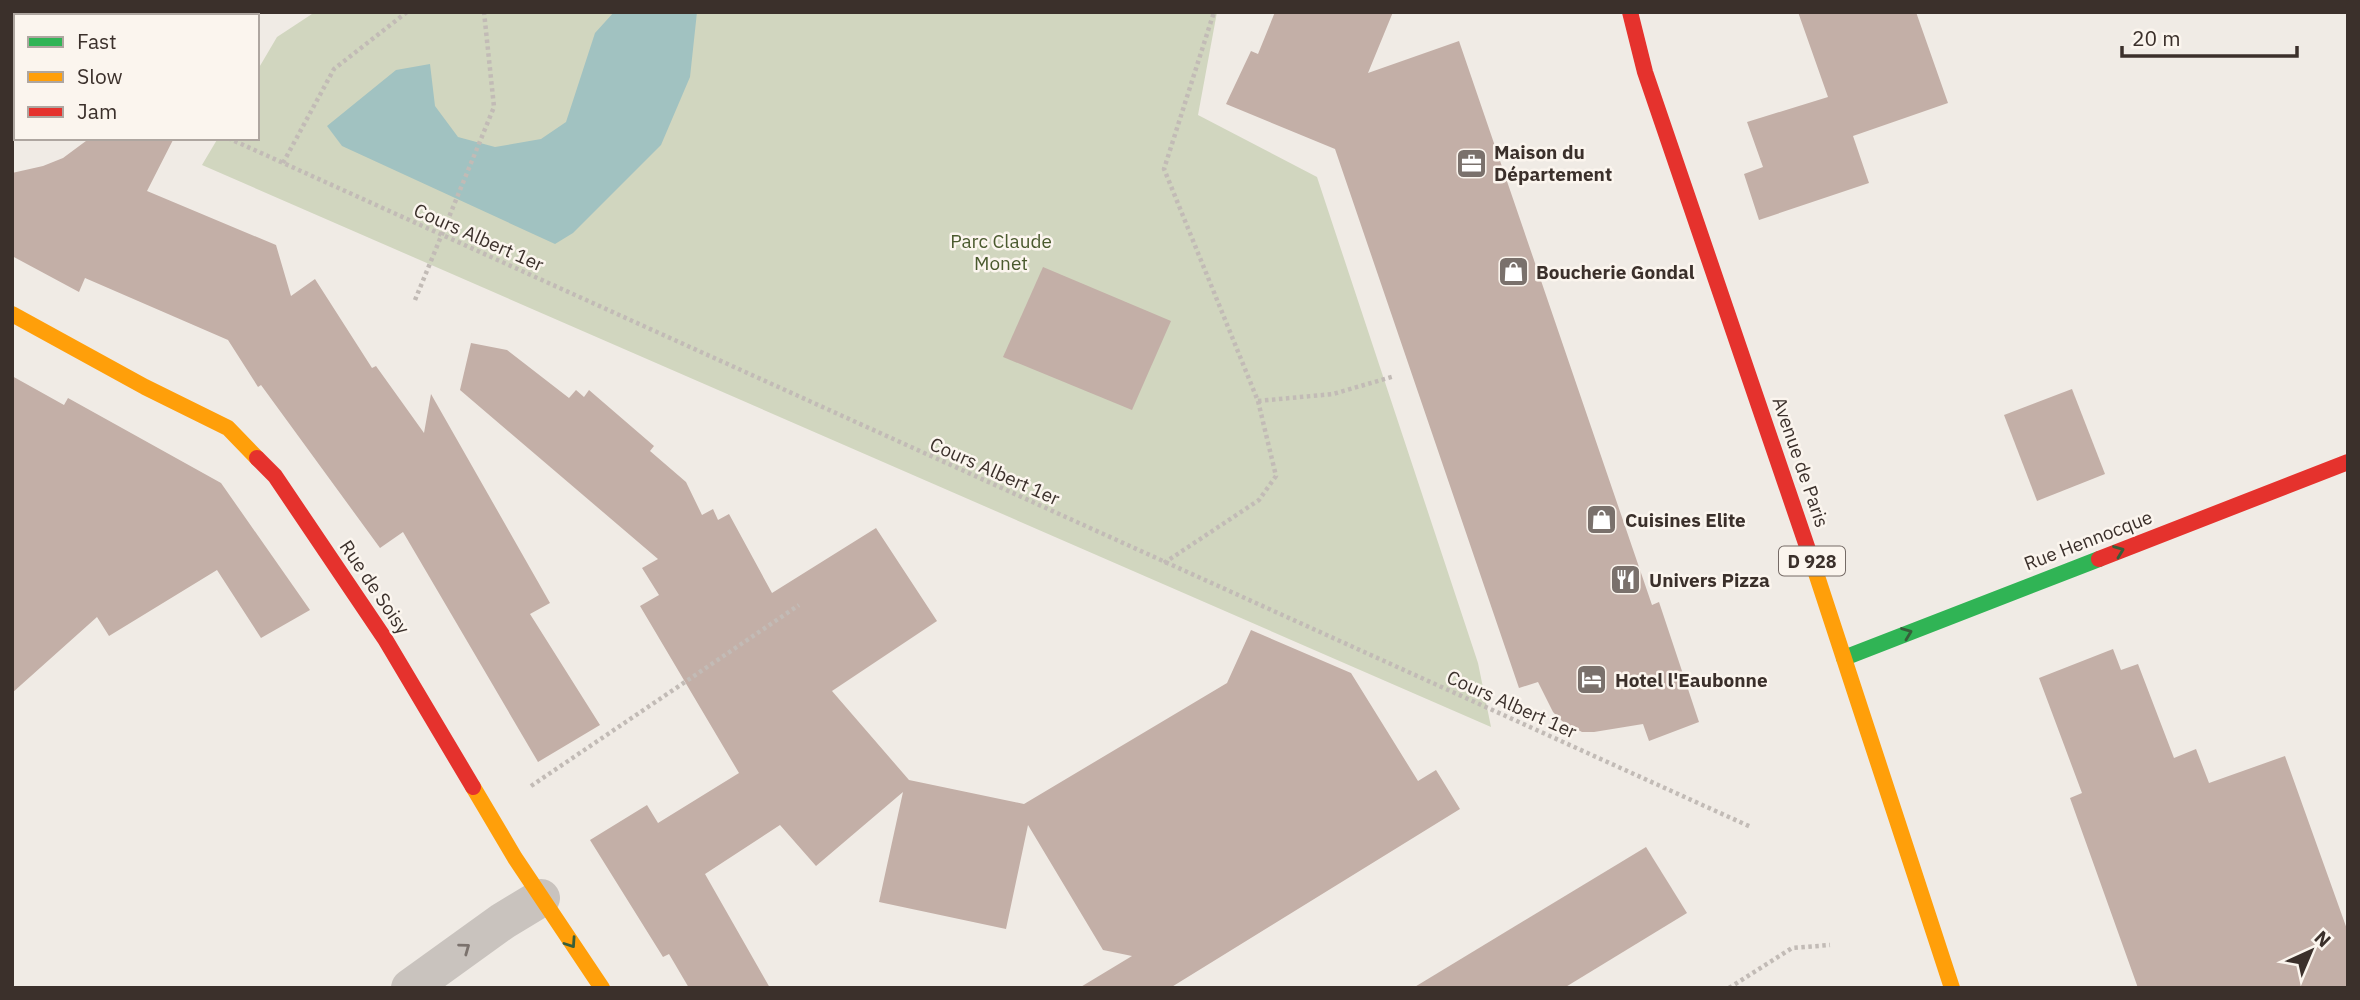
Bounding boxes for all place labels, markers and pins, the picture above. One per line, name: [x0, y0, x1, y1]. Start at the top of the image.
place label: Maison du Département: [1494, 140, 1612, 186]
office icon: Maison du Département: [1454, 146, 1488, 180]
shop icon: Boucherie Gondal: [1496, 255, 1530, 289]
place label: Boucherie Gondal: [1536, 260, 1695, 284]
shop icon: Cuisines Elite: [1585, 503, 1619, 537]
place label: Cuisines Elite: [1625, 508, 1746, 532]
restaurant icon: Univers Pizza: [1609, 563, 1643, 597]
place label: Univers Pizza: [1649, 568, 1770, 592]
hotel icon: Hotel l'Eaubonne: [1575, 663, 1609, 697]
place label: Hotel l'Eaubonne: [1615, 668, 1768, 692]

